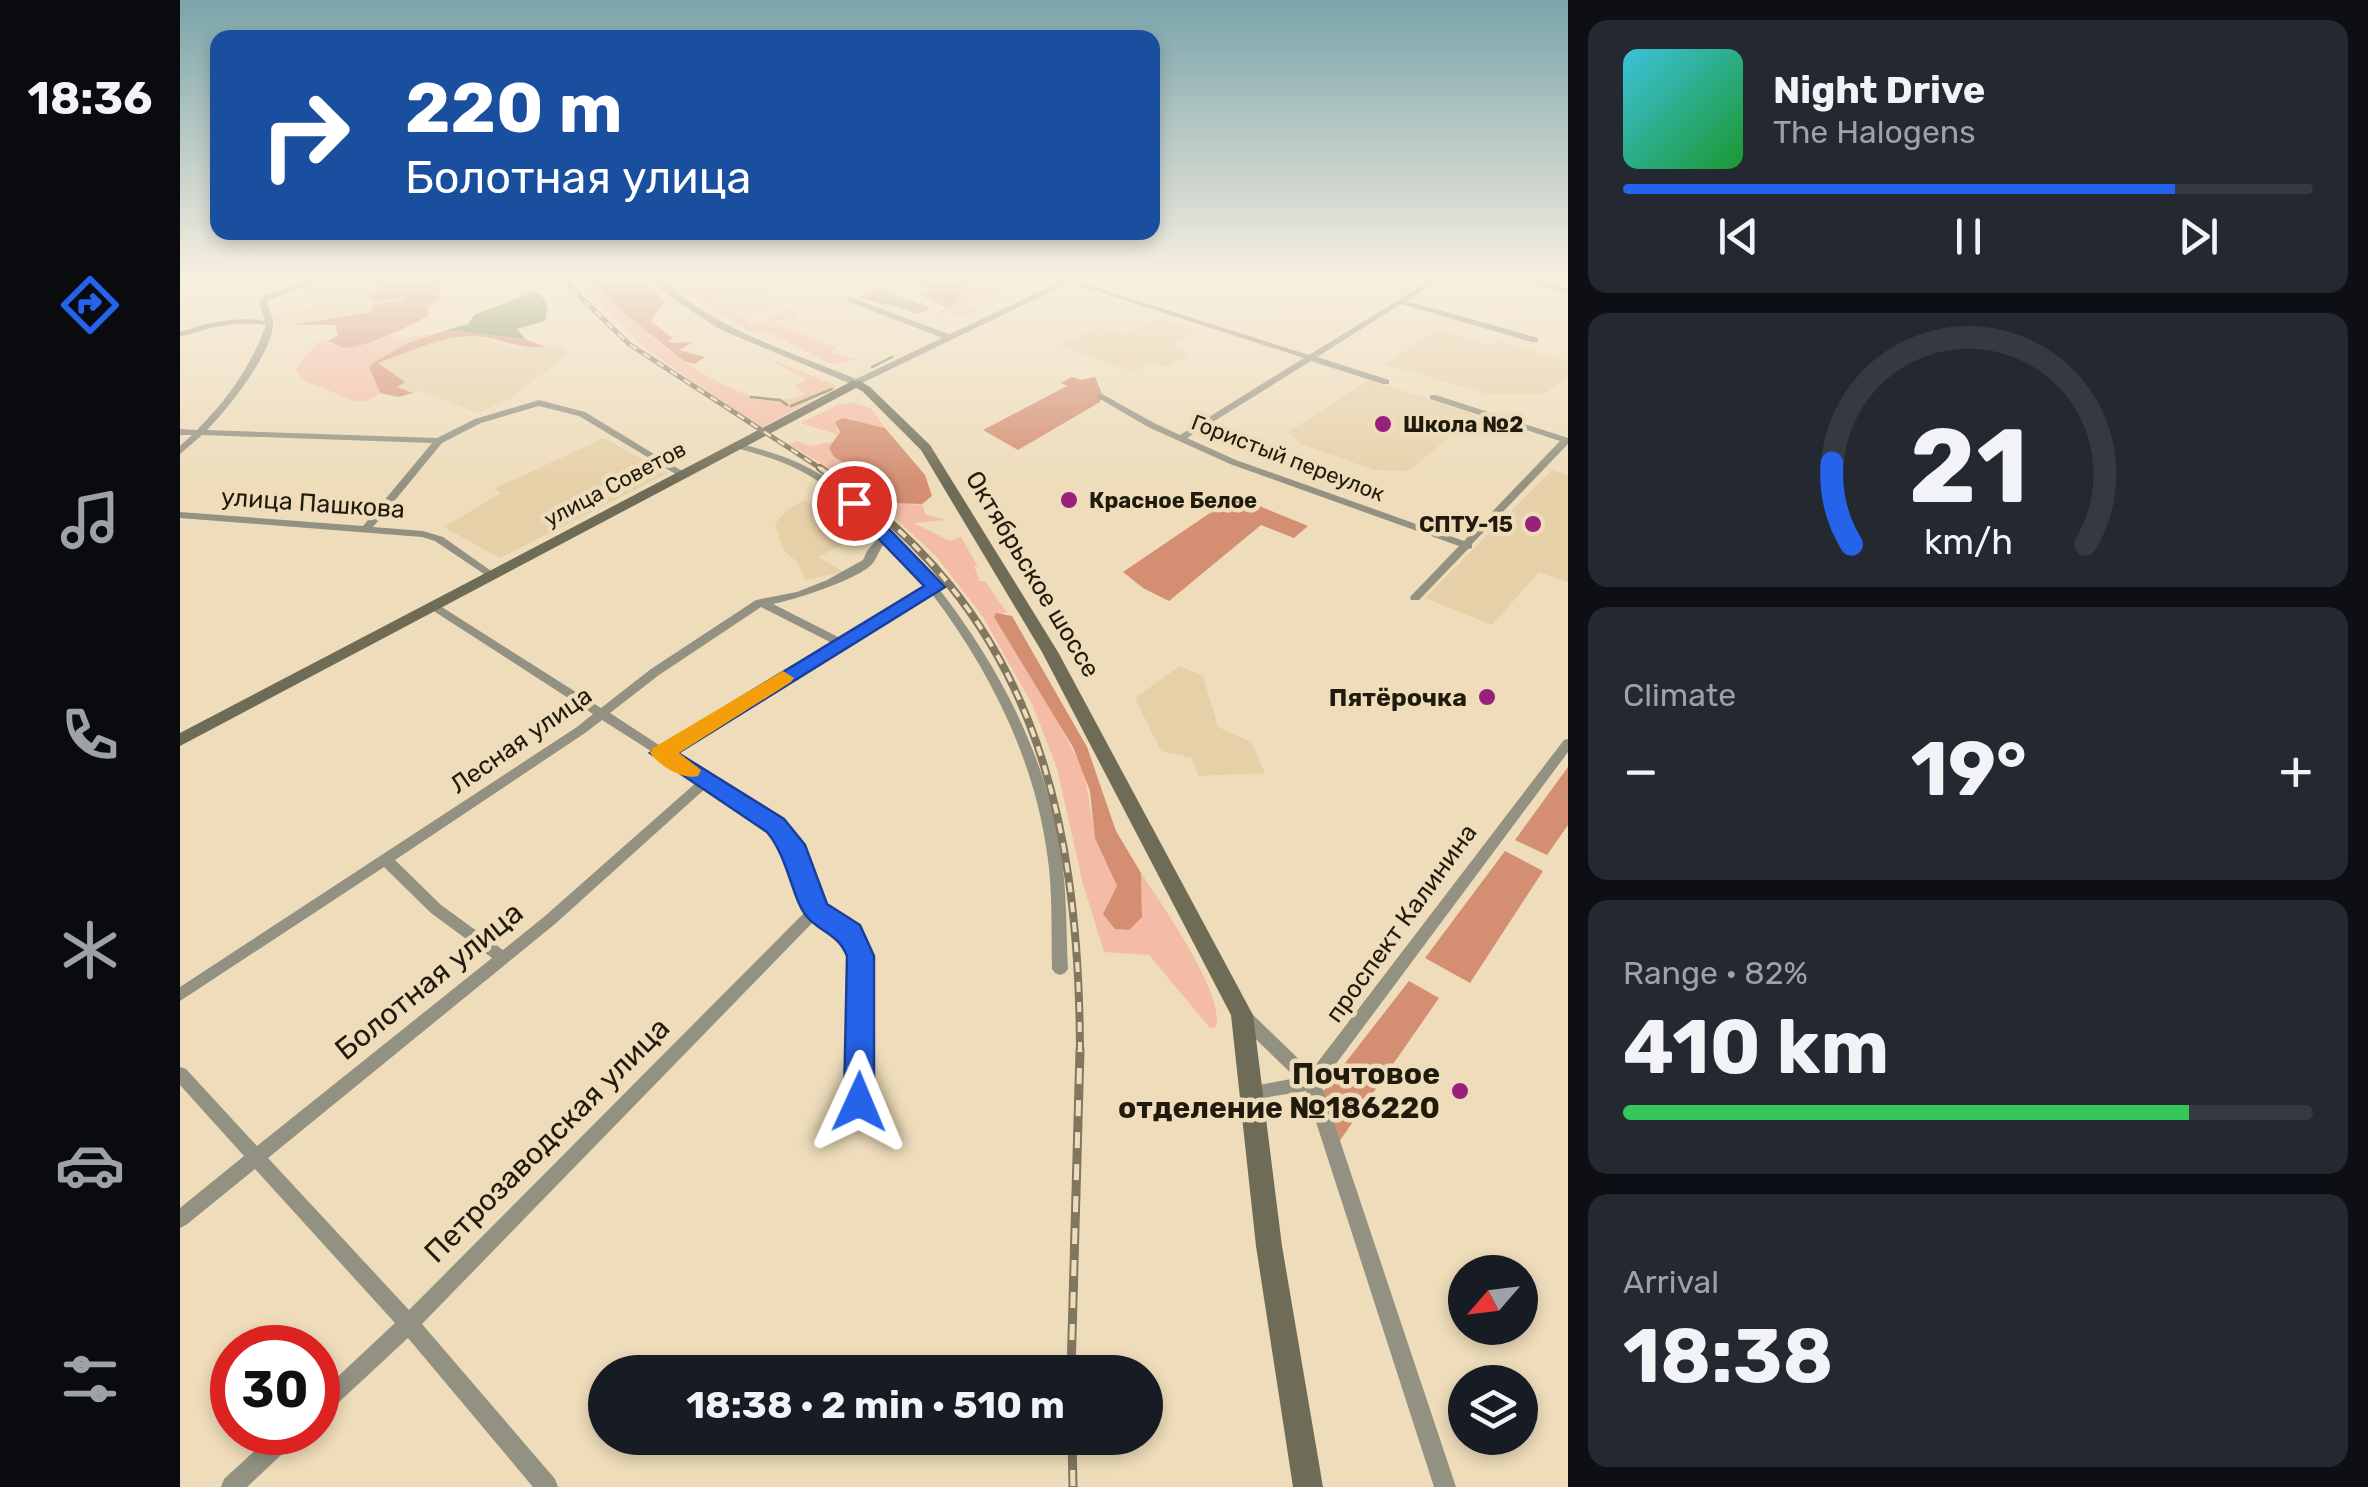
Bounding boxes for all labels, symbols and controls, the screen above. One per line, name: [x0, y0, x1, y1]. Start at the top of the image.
text: 220 m: [405, 67, 623, 150]
text: Night Drive: [1773, 67, 1985, 113]
icon: right: [240, 70, 370, 200]
text: 18:36: [28, 72, 152, 125]
text: The Halogens: [1773, 113, 1976, 151]
text: Болотная улица: [405, 151, 751, 204]
icon: previous: [1711, 209, 1766, 264]
icon: pause: [1941, 209, 1996, 264]
icon: next: [2171, 209, 2226, 264]
icon: directions: [55, 270, 125, 340]
text: 21: [1908, 405, 2028, 528]
street label: Гористый переулок: [1188, 409, 1389, 507]
place label: Школа №2: [1403, 411, 1523, 438]
marker: Школа №2: [1372, 413, 1394, 435]
street label: улица Советов: [539, 435, 691, 533]
pin: [812, 461, 897, 546]
street label: Октябрьское шоссе: [960, 466, 1106, 682]
icon: arrive: [827, 476, 882, 531]
street label: улица Пашкова: [220, 482, 406, 524]
icon: music: [55, 485, 125, 555]
place label: Красное Белое: [1089, 487, 1257, 514]
marker: Красное Белое: [1058, 489, 1080, 511]
place label: СПТУ-15: [1419, 511, 1513, 538]
marker: СПТУ-15: [1522, 513, 1544, 535]
text: km/h: [1923, 521, 2013, 563]
text: Climate: [1623, 676, 1736, 714]
street label: Лесная улица: [445, 680, 597, 800]
place label: Пятёрочка: [1329, 683, 1467, 712]
marker: Пятёрочка: [1476, 686, 1498, 708]
icon: phone: [55, 700, 125, 770]
text: 19°: [1911, 725, 2027, 814]
text: −: [1623, 738, 1659, 803]
text: +: [2279, 738, 2313, 803]
street label: проспект Калинина: [1319, 818, 1483, 1028]
street label: Болотная улица: [328, 894, 530, 1068]
icon: climate: [55, 915, 125, 985]
text: Range · 82%: [1623, 954, 1808, 992]
text: 410 km: [1623, 1003, 1889, 1092]
street label: Петрозаводская улица: [417, 1010, 677, 1270]
position arrow: [807, 1050, 911, 1154]
place label: Почтовое отделение №186220: [1118, 1056, 1440, 1126]
marker: Почтовое отделение №186220: [1449, 1080, 1471, 1102]
icon: car: [55, 1130, 125, 1200]
north arrow: [1448, 1255, 1538, 1345]
map controls: [1448, 1255, 1538, 1455]
text: Arrival: [1623, 1263, 1719, 1301]
text: 18:38: [1623, 1312, 1833, 1401]
speed limit sign: 30: [210, 1325, 340, 1455]
icon: filters: [55, 1344, 125, 1414]
button: layers: [1448, 1365, 1538, 1455]
text: 18:38 · 2 min · 510 m: [686, 1382, 1065, 1428]

